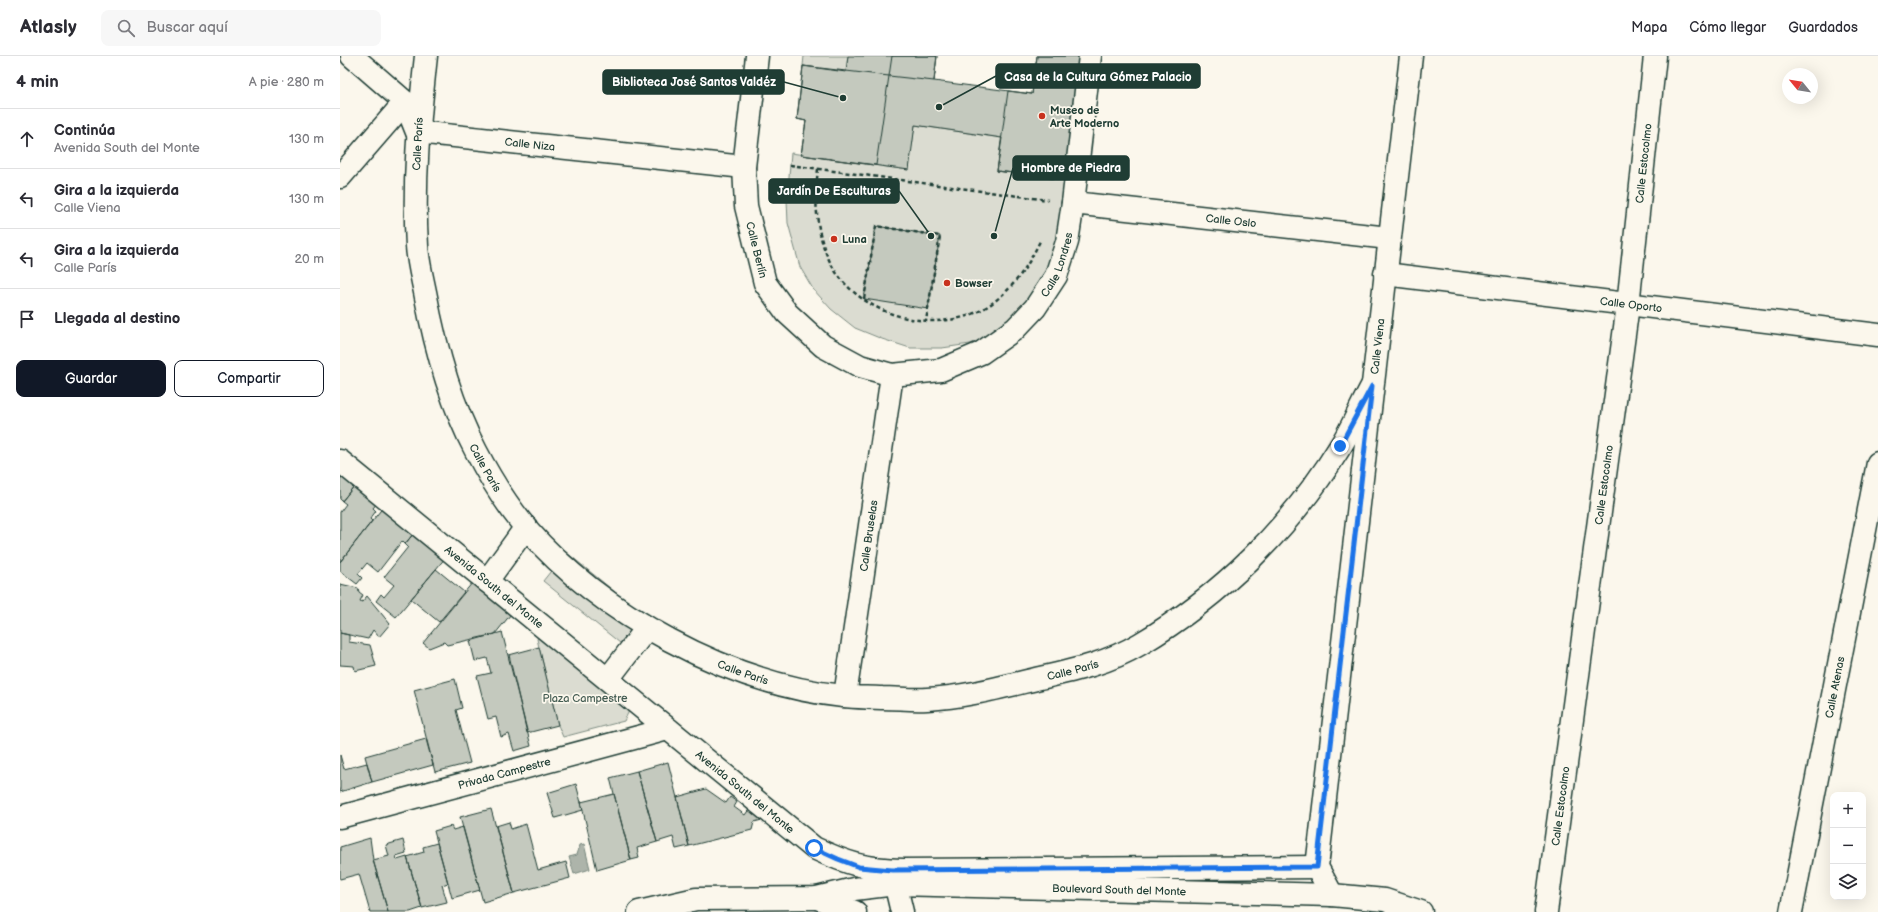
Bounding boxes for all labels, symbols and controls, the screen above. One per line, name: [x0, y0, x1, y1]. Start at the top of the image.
search box: [101, 10, 381, 46]
text: Atlasly: [20, 16, 77, 39]
icon: search: [115, 17, 137, 39]
text: Buscar aquí: [147, 18, 228, 37]
text: Mapa: [1631, 19, 1667, 36]
text: Cómo llegar: [1689, 19, 1766, 36]
text: Guardados: [1788, 19, 1858, 36]
callout: Casa de la Cultura Gómez Palacio: [996, 64, 1200, 88]
north arrow: [1782, 68, 1818, 104]
callout: Biblioteca José Santos Valdéz: [603, 70, 784, 94]
text: Casa de la Cultura Gómez Palacio: [1004, 70, 1192, 85]
text: 4 min: [16, 72, 59, 92]
text: A pie · 280 m: [249, 74, 324, 90]
text: Biblioteca José Santos Valdéz: [612, 75, 776, 90]
place label: Museo de Arte Moderno: [1049, 104, 1119, 130]
marker: Museo de Arte Moderno: [1037, 111, 1047, 121]
street label: Calle París: [410, 117, 426, 171]
text: Continúa: [54, 121, 115, 140]
street label: Calle Estocolmo: [1633, 123, 1654, 204]
icon: ahead: [16, 128, 38, 150]
text: 130 m: [289, 131, 324, 147]
street label: Calle Niza: [504, 135, 556, 153]
text: Avenida South del Monte: [54, 140, 200, 156]
callout: Hombre de Piedra: [1013, 156, 1129, 180]
text: Hombre de Piedra: [1021, 161, 1121, 176]
callout: Jardín De Esculturas: [769, 179, 899, 203]
text: Gira a la izquierda: [54, 181, 179, 200]
text: Jardín De Esculturas: [777, 184, 891, 199]
icon: left: [16, 188, 38, 210]
text: 130 m: [289, 191, 324, 207]
text: Calle Viena: [54, 200, 121, 216]
street label: Calle Oslo: [1205, 211, 1257, 230]
street label: Calle Berlín: [744, 220, 770, 279]
street label: Calle Londres: [1038, 231, 1075, 299]
place label: Luna: [842, 233, 867, 246]
marker: Luna: [829, 234, 839, 244]
text: Gira a la izquierda: [54, 241, 179, 260]
icon: left: [16, 248, 38, 270]
text: 20 m: [294, 251, 324, 267]
text: Calle París: [54, 260, 117, 276]
place label: Bowser: [955, 277, 993, 290]
marker: Bowser: [942, 278, 952, 288]
street label: Calle Oporto: [1599, 294, 1663, 315]
icon: arrive: [16, 308, 38, 330]
text: Llegada al destino: [54, 309, 180, 328]
street label: Calle Viena: [1368, 317, 1387, 375]
button: Guardar: [16, 360, 166, 397]
button: Compartir: [174, 360, 324, 397]
route end: [1331, 437, 1349, 455]
street label: Calle París: [467, 441, 505, 495]
street label: Calle Estocolmo: [1592, 444, 1616, 526]
street label: Calle Bruselas: [857, 499, 880, 572]
street label: Avenida South del Monte: [442, 543, 546, 631]
street label: Calle Atenas: [1822, 655, 1847, 719]
street label: Calle París: [716, 657, 771, 687]
street label: Calle París: [1046, 657, 1101, 683]
park label: Plaza Campestre: [543, 692, 628, 705]
street label: Avenida South del Monte: [693, 748, 797, 836]
street label: Privada Campestre: [456, 754, 552, 792]
street label: Calle Estocolmo: [1549, 765, 1572, 847]
map controls: [1830, 792, 1866, 900]
button: +: [1830, 792, 1866, 828]
button: −: [1830, 828, 1866, 864]
route start: [805, 839, 823, 857]
button: layers: [1830, 864, 1866, 900]
street label: Boulevard South del Monte: [1052, 881, 1187, 898]

